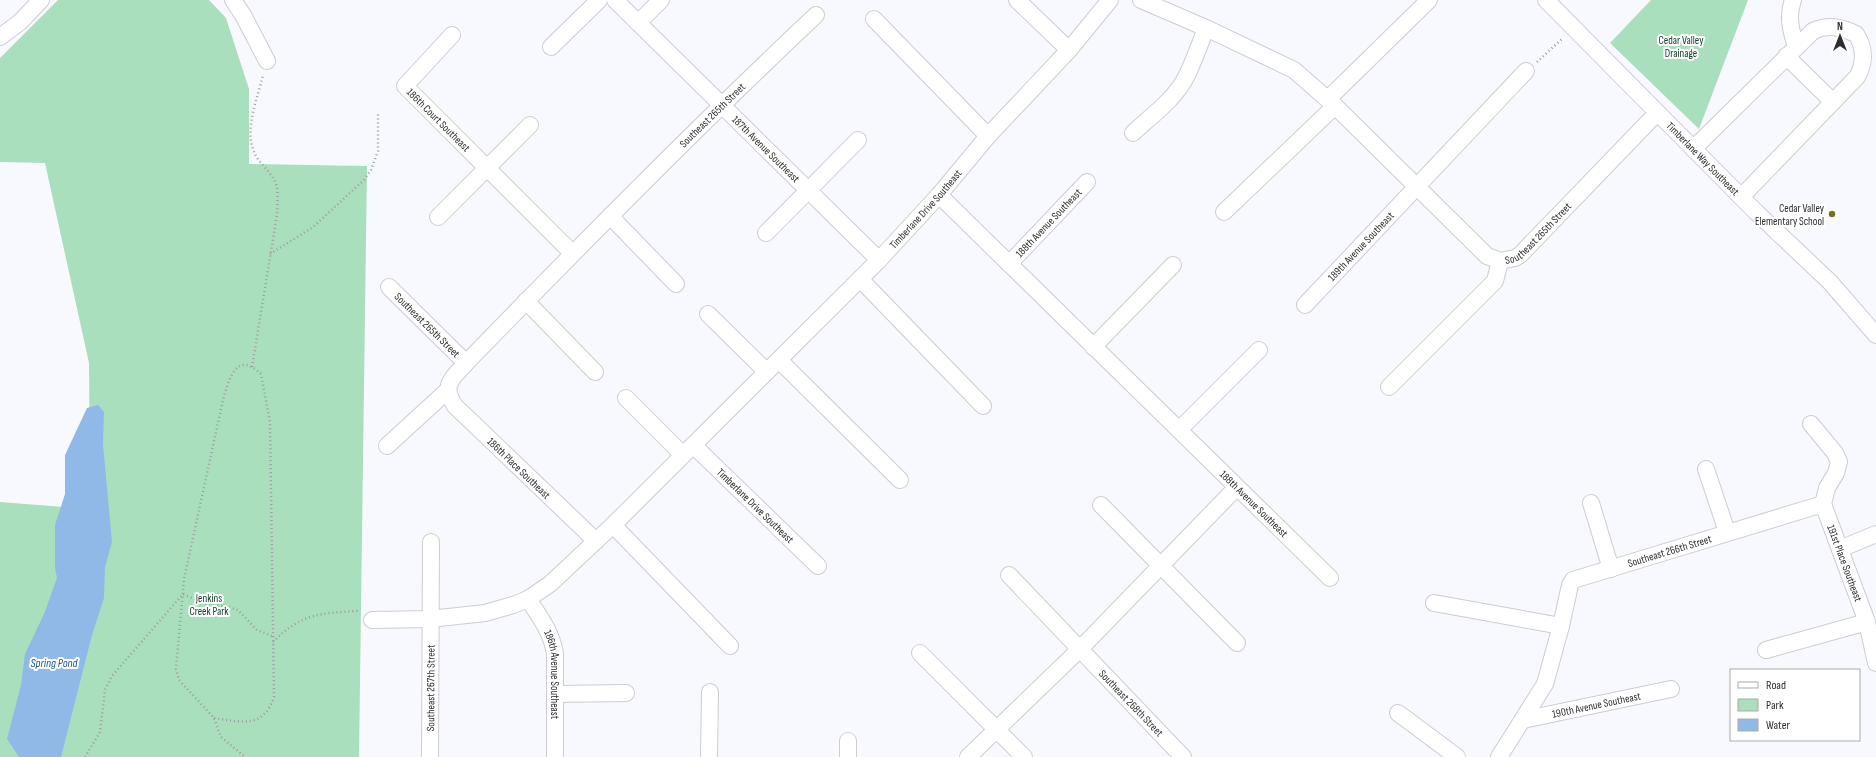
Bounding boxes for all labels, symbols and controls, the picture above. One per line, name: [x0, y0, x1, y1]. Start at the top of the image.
north arrow: [1820, 16, 1860, 56]
text: N: [1837, 20, 1843, 33]
park label: Cedar Valley Drainage: [1659, 34, 1704, 60]
street label: Southeast 265th Street: [677, 80, 748, 150]
street label: 186th Court Southeast: [404, 86, 473, 155]
street label: 187th Avenue Southeast: [729, 113, 803, 186]
street label: Timberlane Way Southeast: [1663, 119, 1742, 199]
street label: Timberlane Drive Southeast: [887, 166, 965, 252]
street label: 188th Avenue Southeast: [1013, 185, 1085, 260]
street label: Southeast 265th Street: [1504, 200, 1575, 267]
place label: Cedar Valley Elementary School: [1755, 202, 1825, 228]
street label: 189th Avenue Southeast: [1325, 209, 1397, 284]
marker: Cedar Valley Elementary School: [1827, 209, 1837, 219]
street label: Southeast 265th Street: [392, 290, 463, 361]
street label: 186th Place Southeast: [484, 435, 553, 502]
street label: Timberlane Drive Southeast: [714, 466, 797, 546]
street label: 188th Avenue Southeast: [1217, 468, 1291, 541]
street label: 191st Place Southeast: [1824, 523, 1865, 604]
street label: Southeast 266th Street: [1626, 532, 1714, 570]
park label: Jenkins Creek Park: [189, 592, 229, 618]
street label: 186th Avenue Southeast: [541, 628, 561, 720]
street label: Southeast 267th Street: [424, 644, 438, 731]
water label: Spring Pond: [31, 656, 79, 671]
street label: Southeast 268th Street: [1096, 667, 1166, 740]
legend: [1730, 669, 1860, 741]
text: Road: [1766, 678, 1786, 693]
street label: 190th Avenue Southeast: [1551, 689, 1643, 721]
text: Park: [1766, 698, 1784, 713]
text: Water: [1766, 718, 1790, 733]

